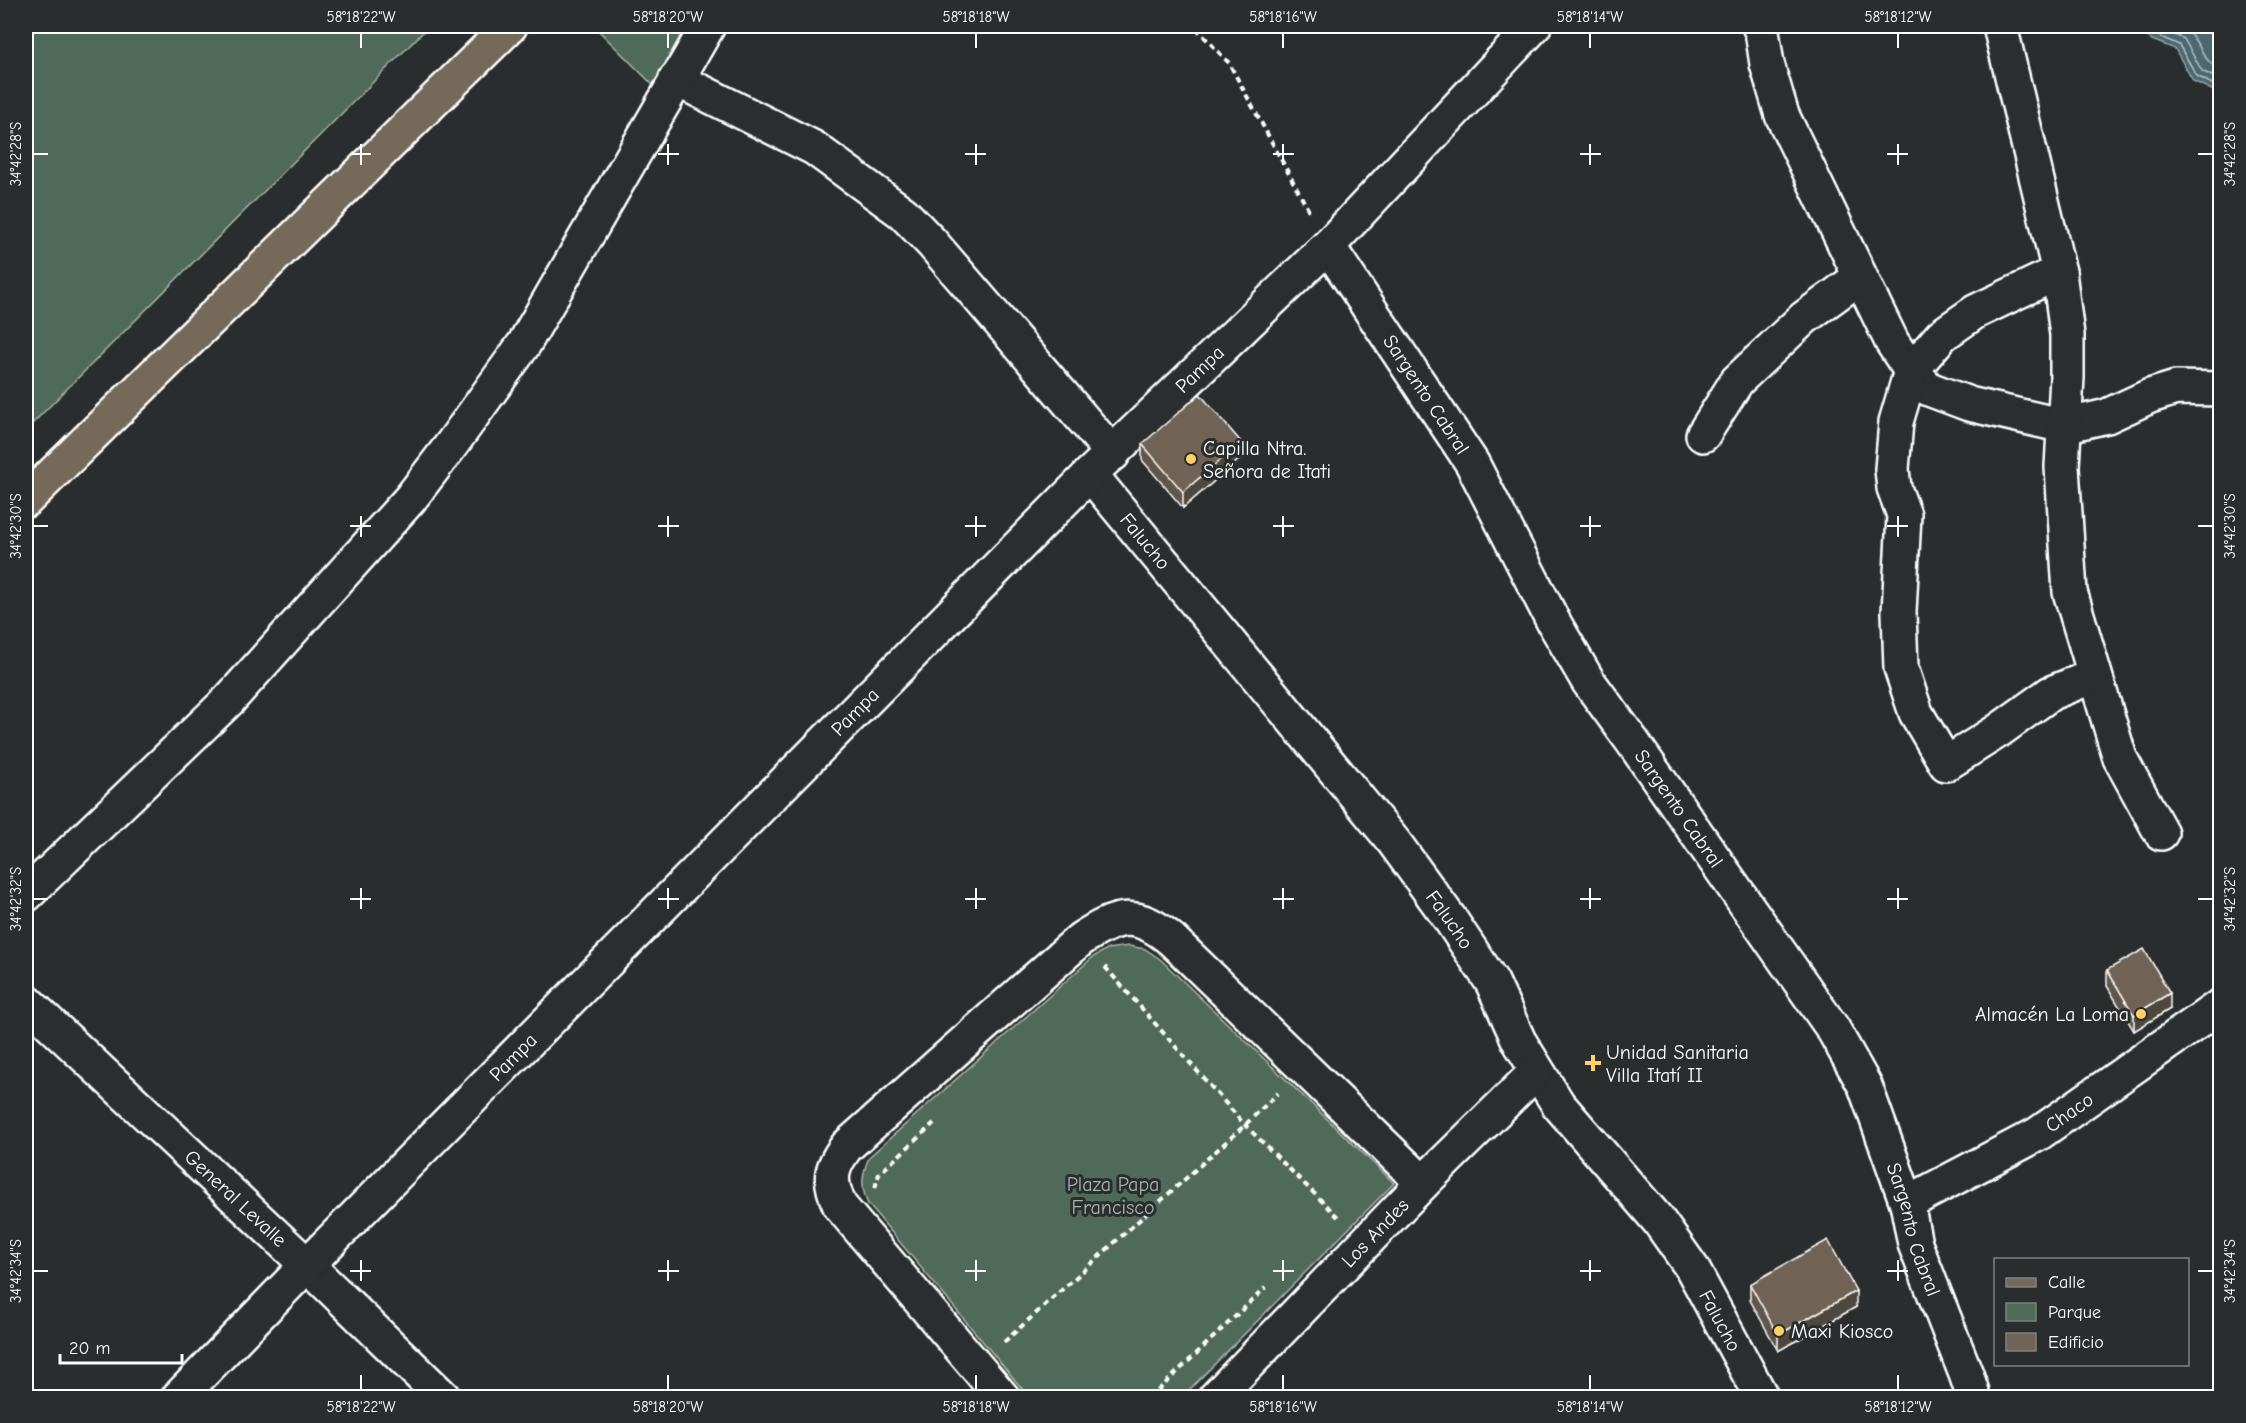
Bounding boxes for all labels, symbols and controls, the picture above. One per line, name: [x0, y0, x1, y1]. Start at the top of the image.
text: 58°18'22"W: [327, 8, 396, 26]
text: 58°18'20"W: [633, 8, 703, 26]
text: 58°18'18"W: [943, 8, 1009, 26]
text: 58°18'16"W: [1249, 8, 1317, 26]
text: 58°18'14"W: [1557, 8, 1623, 26]
text: 58°18'12"W: [1864, 8, 1932, 26]
text: 34°42'28"S: [7, 122, 25, 186]
text: 34°42'28"S: [2221, 122, 2239, 186]
street label: Sargento Cabral: [1378, 331, 1474, 459]
street label: Pampa: [1171, 341, 1229, 398]
place label: Capilla Ntra. Señora de Itati: [1203, 437, 1331, 483]
marker: Capilla Ntra. Señora de Itati: [1184, 452, 1198, 466]
text: 34°42'30"S: [7, 493, 25, 559]
text: 34°42'30"S: [2221, 493, 2239, 559]
street label: Falucho: [1115, 508, 1175, 574]
street label: Pampa: [827, 683, 884, 741]
street label: Sargento Cabral: [1630, 745, 1728, 872]
text: 34°42'32"S: [7, 867, 25, 931]
text: 34°42'32"S: [2221, 867, 2239, 931]
street label: Falucho: [1421, 886, 1478, 954]
place label: Almacén La Loma: [1975, 1003, 2129, 1026]
marker: Almacén La Loma: [2134, 1007, 2148, 1021]
street label: Pampa: [485, 1029, 542, 1086]
place label: Unidad Sanitaria Villa Itatí II: [1606, 1041, 1749, 1087]
marker: Unidad Sanitaria Villa Itatí II: [1584, 1054, 1602, 1072]
street label: Chaco: [2041, 1088, 2098, 1137]
street label: General Levalle: [180, 1145, 291, 1252]
street label: Sargento Cabral: [1882, 1160, 1945, 1299]
park label: Plaza Papa Francisco: [1067, 1173, 1159, 1219]
street label: Los Andes: [1337, 1194, 1414, 1272]
text: 34°42'34"S: [7, 1239, 25, 1303]
text: 34°42'34"S: [2221, 1239, 2239, 1303]
legend: [1994, 1258, 2189, 1366]
text: Calle: [2048, 1272, 2085, 1293]
street label: Falucho: [1694, 1286, 1746, 1356]
text: Parque: [2048, 1302, 2101, 1323]
place label: Maxi Kiosco: [1791, 1320, 1893, 1343]
marker: Maxi Kiosco: [1772, 1324, 1786, 1338]
scale bar: [60, 1327, 182, 1365]
text: Edificio: [2048, 1332, 2104, 1353]
text: 20 m: [69, 1338, 110, 1359]
text: 58°18'22"W: [327, 1398, 396, 1416]
text: 58°18'20"W: [633, 1398, 703, 1416]
text: 58°18'18"W: [943, 1398, 1009, 1416]
text: 58°18'16"W: [1249, 1398, 1317, 1416]
text: 58°18'14"W: [1557, 1398, 1623, 1416]
text: 58°18'12"W: [1864, 1398, 1932, 1416]

